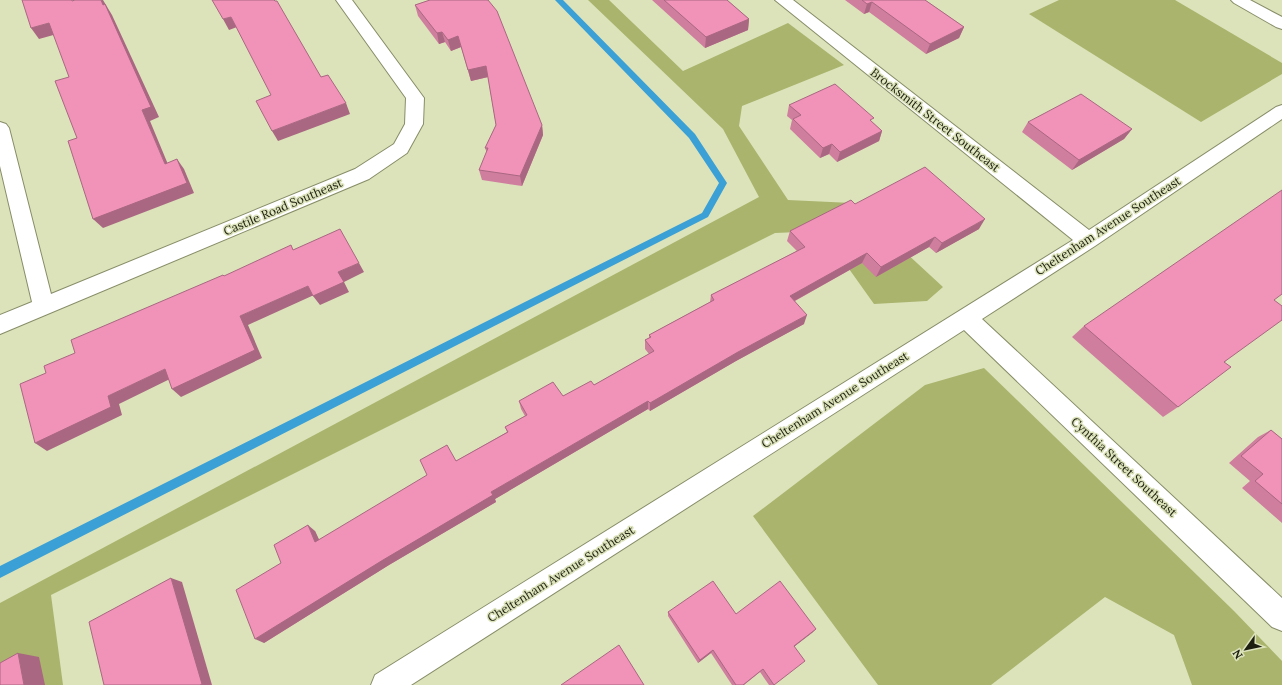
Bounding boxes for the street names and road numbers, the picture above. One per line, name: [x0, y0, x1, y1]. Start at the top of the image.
street label: Brocksmith Street Southeast: [868, 64, 1003, 175]
street label: Cheltenham Avenue Southeast: [1032, 173, 1184, 278]
street label: Castile Road Southeast: [221, 175, 345, 238]
street label: Cheltenham Avenue Southeast: [758, 348, 911, 451]
street label: Cynthia Street Southeast: [1068, 414, 1181, 520]
street label: Cheltenham Avenue Southeast: [484, 522, 637, 625]

